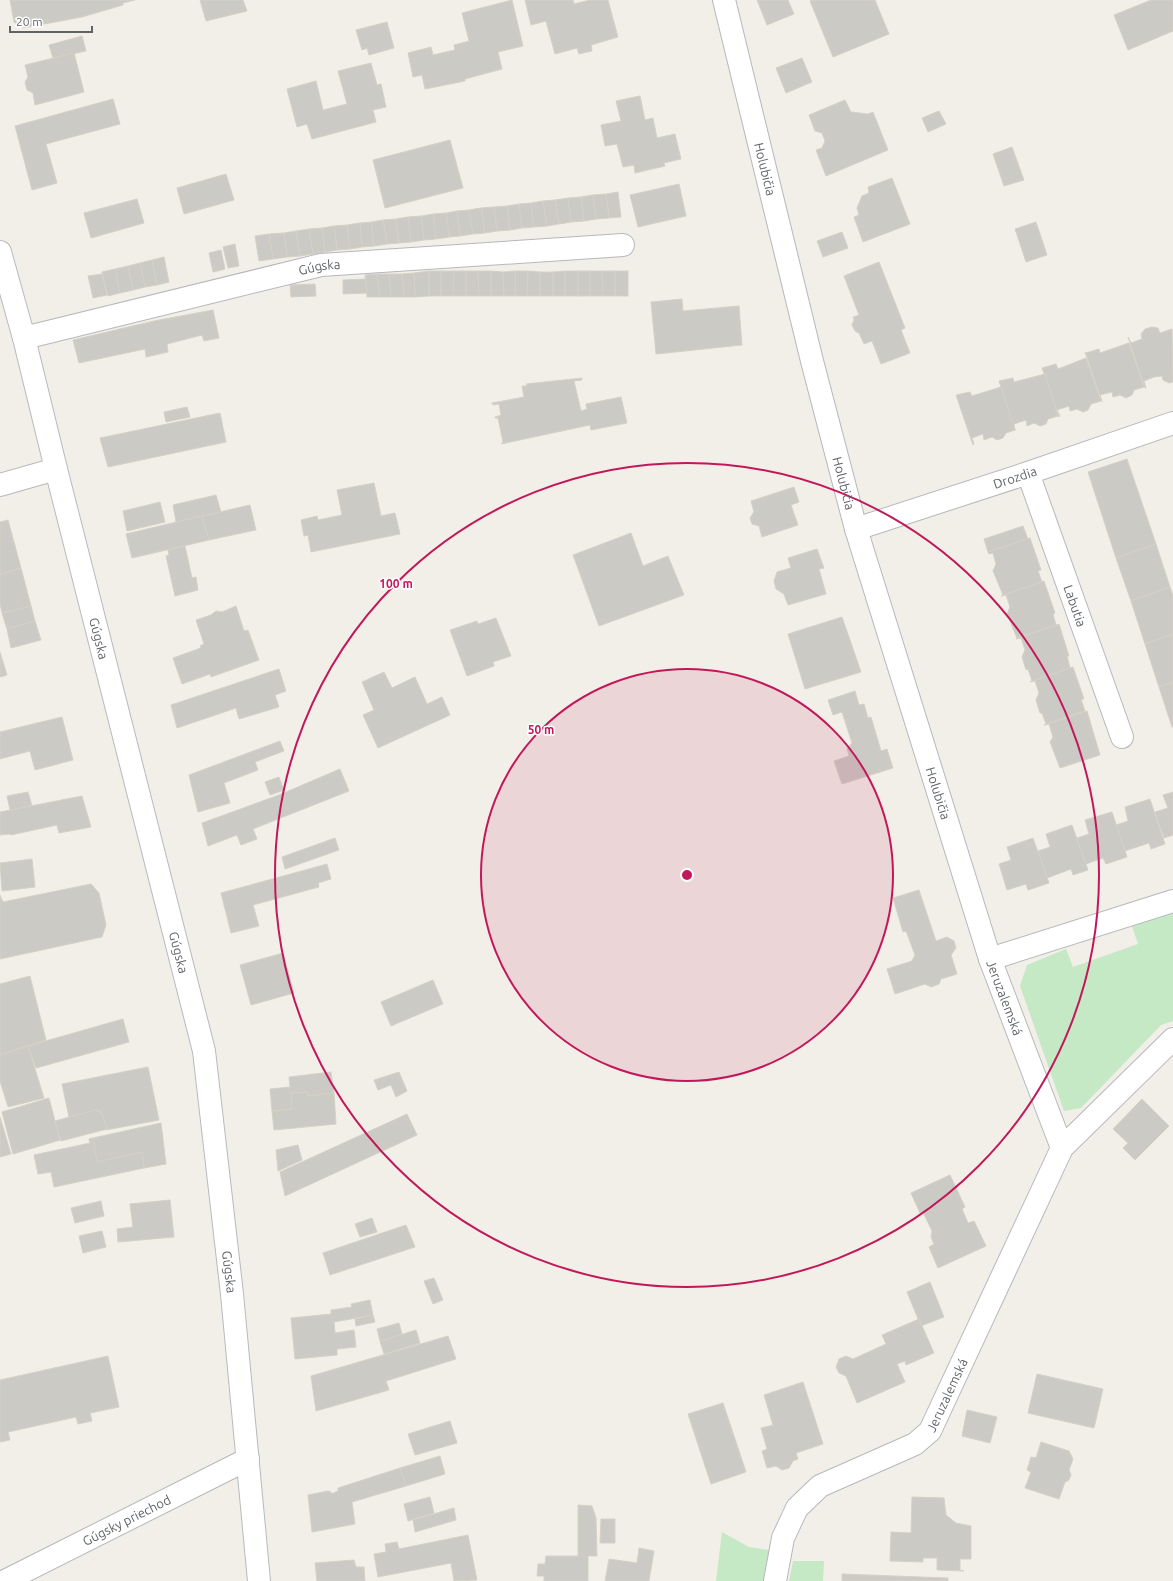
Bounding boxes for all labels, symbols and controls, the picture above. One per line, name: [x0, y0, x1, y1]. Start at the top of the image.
scale bar: [10, 8, 92, 34]
text: 20 m: [16, 15, 43, 28]
street label: Holubičia: [752, 141, 778, 197]
street label: Gúgska: [297, 257, 341, 277]
street label: Holubičia: [830, 455, 858, 511]
street label: Drozdia: [991, 464, 1038, 491]
text: 100 m: [379, 577, 413, 590]
street label: Labutia: [1061, 583, 1089, 629]
street label: Gúgska: [87, 616, 111, 661]
text: 50 m: [528, 723, 554, 736]
street label: Holubičia: [924, 765, 953, 821]
centre of rings: [680, 868, 694, 882]
street label: Gúgska: [167, 930, 191, 975]
street label: Jeruzalemská: [984, 958, 1025, 1037]
street label: Gúgska: [220, 1250, 239, 1294]
street label: Jeruzalemská: [924, 1356, 970, 1434]
street label: Gúgsky priechod: [80, 1492, 173, 1548]

